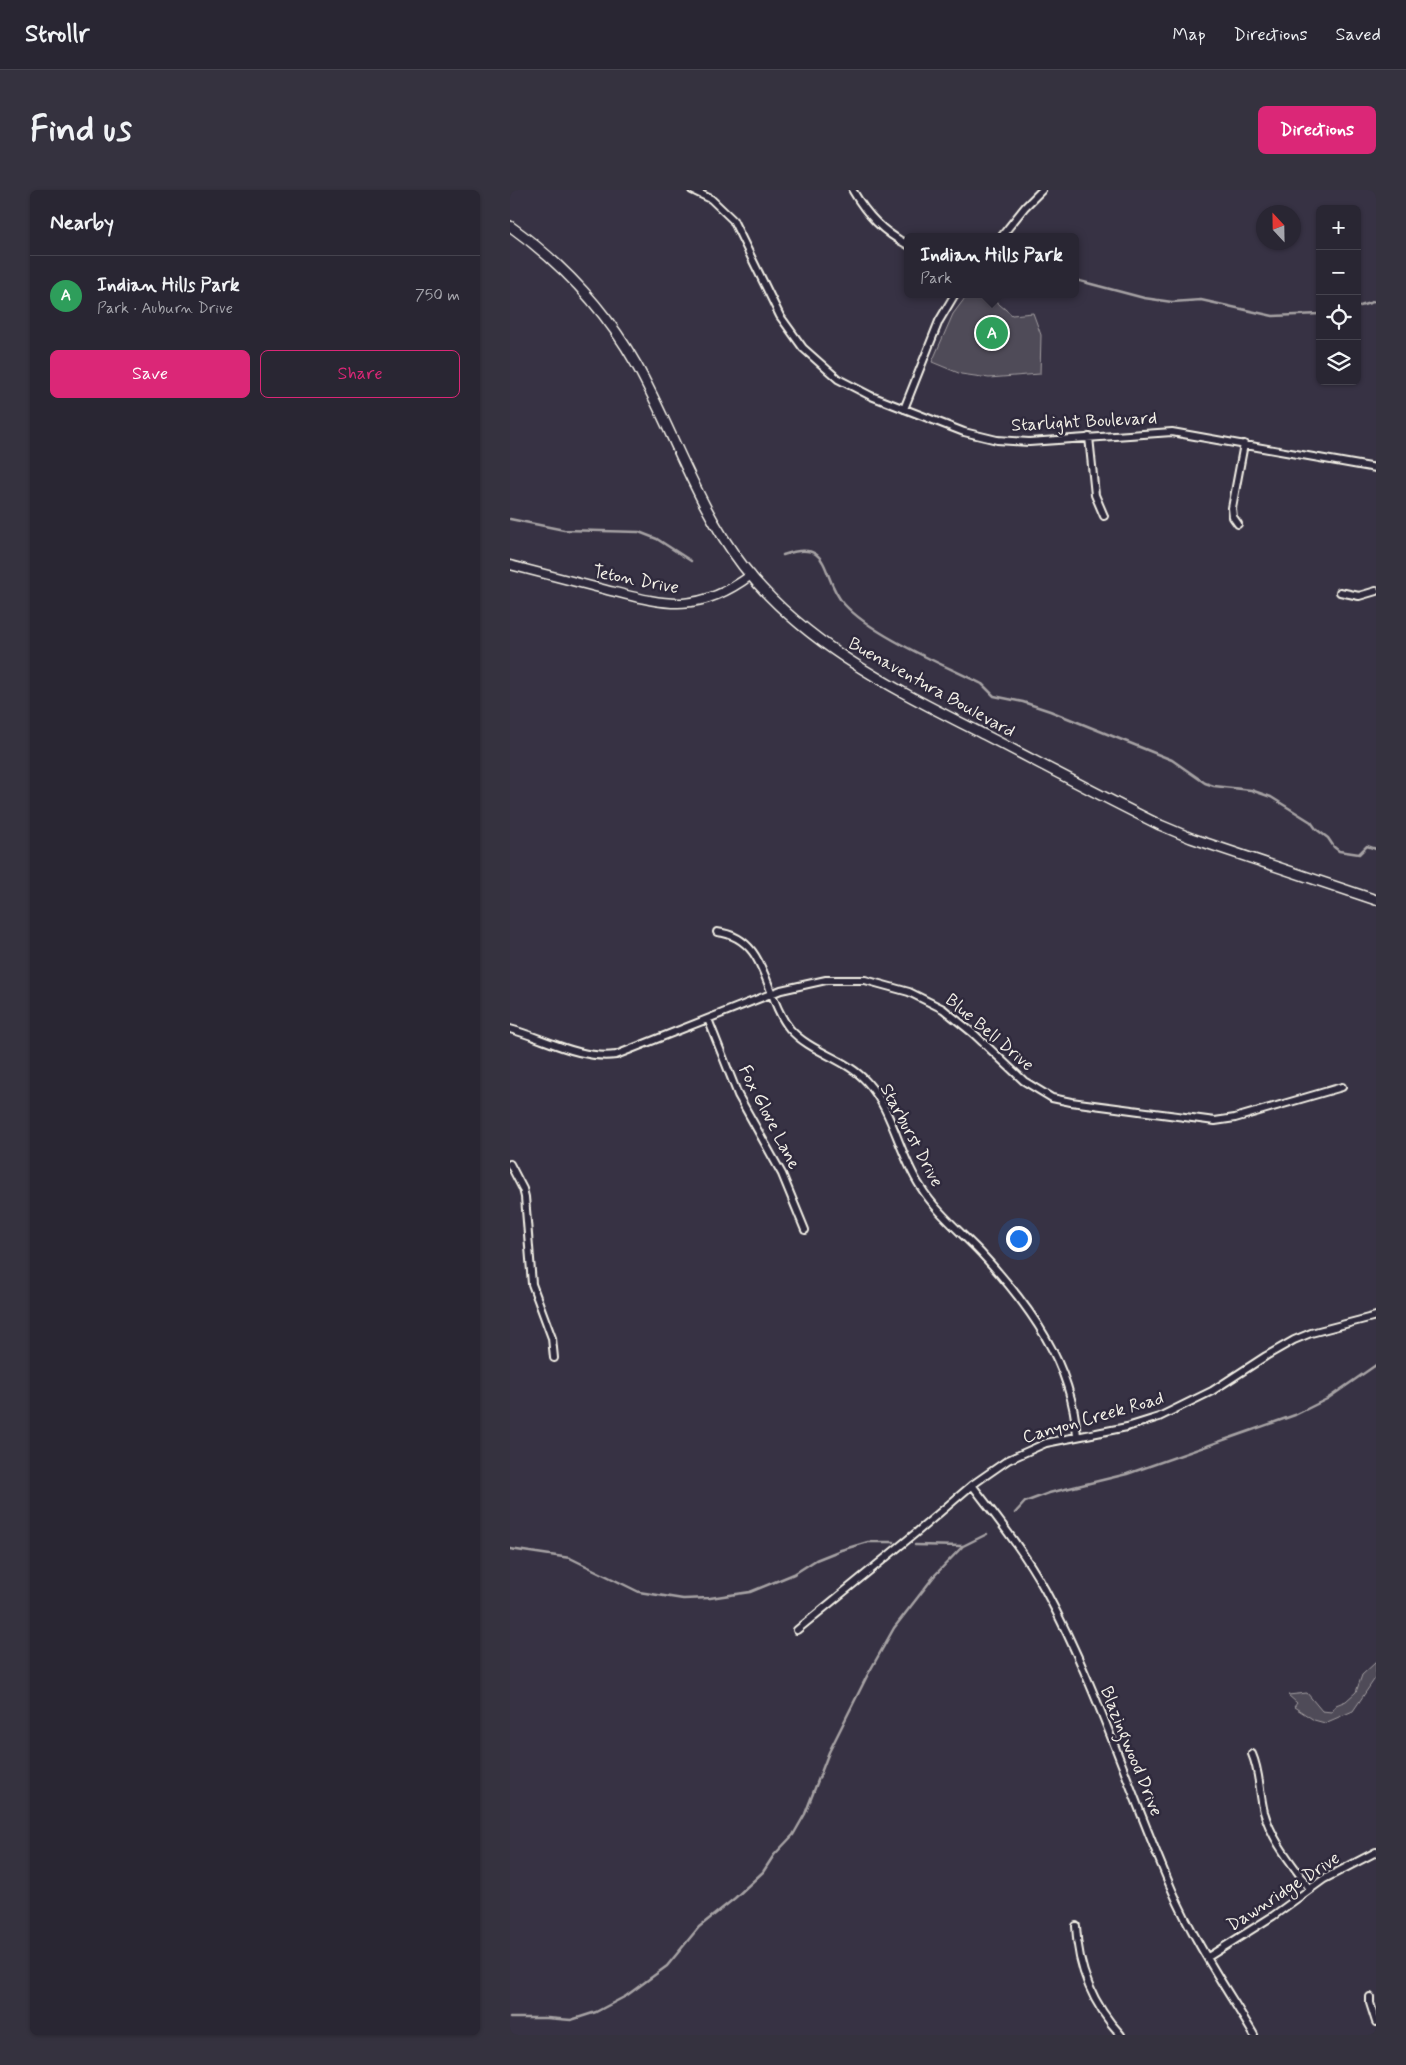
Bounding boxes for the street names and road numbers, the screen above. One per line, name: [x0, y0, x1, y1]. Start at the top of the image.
street label: Starlight Boulevard: [1011, 406, 1158, 438]
street label: Teton Drive: [591, 560, 681, 600]
street label: Buenaventura Boulevard: [844, 632, 1019, 744]
street label: Blue Bell Drive: [940, 988, 1039, 1077]
street label: Fox Glove Lane: [732, 1061, 806, 1174]
street label: Starburst Drive: [874, 1080, 948, 1191]
street label: Canyon Creek Road: [1020, 1386, 1167, 1450]
street label: Blazingwood Drive: [1092, 1683, 1168, 1821]
street label: Dawnridge Drive: [1222, 1846, 1345, 1938]

